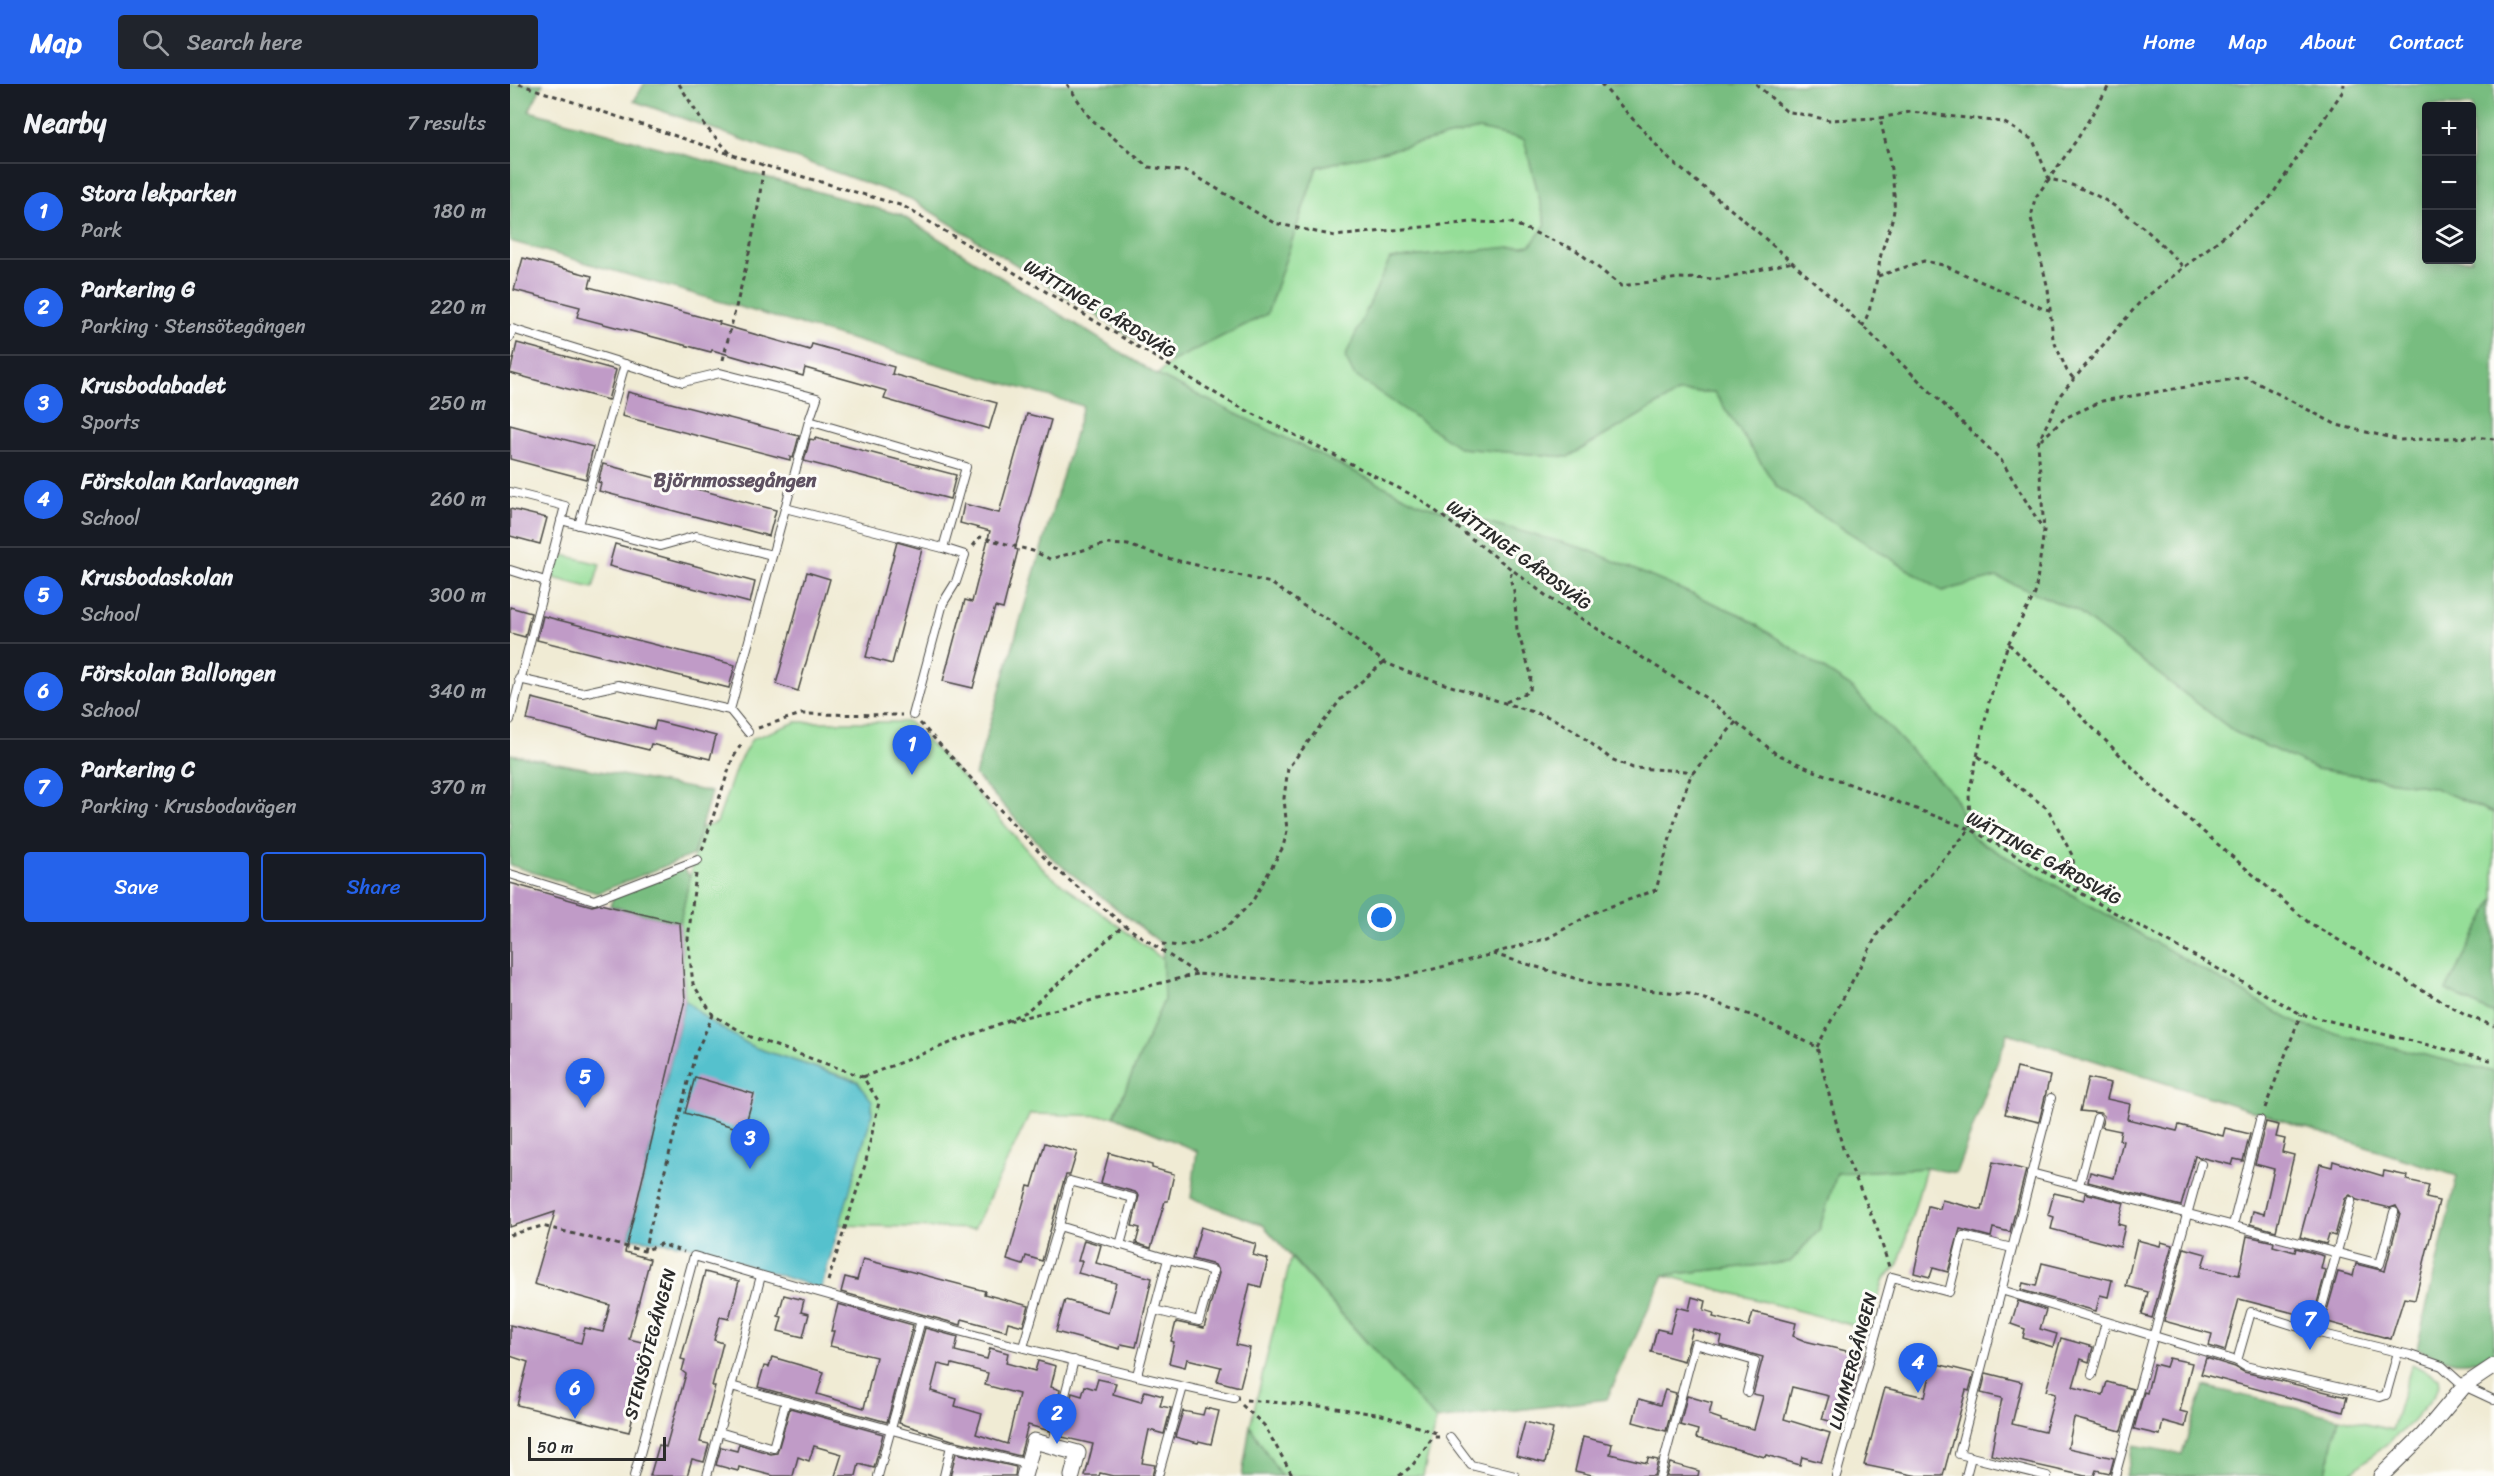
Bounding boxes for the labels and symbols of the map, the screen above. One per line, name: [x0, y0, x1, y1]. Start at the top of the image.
street label: WÄTTINGE GÅRDSVÄG: [1017, 251, 1183, 367]
district label: Björnmossegången: [654, 463, 817, 498]
street label: WÄTTINGE GÅRDSVÄG: [1439, 491, 1599, 619]
pin: 1: [892, 726, 932, 775]
street label: WÄTTINGE GÅRDSVÄG: [1960, 802, 2128, 914]
your location: [1367, 903, 1396, 932]
pin: 5: [566, 1058, 604, 1108]
pin: 3: [730, 1120, 770, 1169]
street label: STENSÖTEGÅNGEN: [614, 1264, 686, 1423]
street label: LUMMERGÅNGEN: [1819, 1289, 1887, 1433]
pin: 7: [2290, 1300, 2330, 1350]
pin: 4: [1898, 1344, 1938, 1393]
pin: 6: [556, 1370, 594, 1419]
pin: 2: [1038, 1394, 1076, 1444]
scale bar: [528, 1434, 666, 1462]

